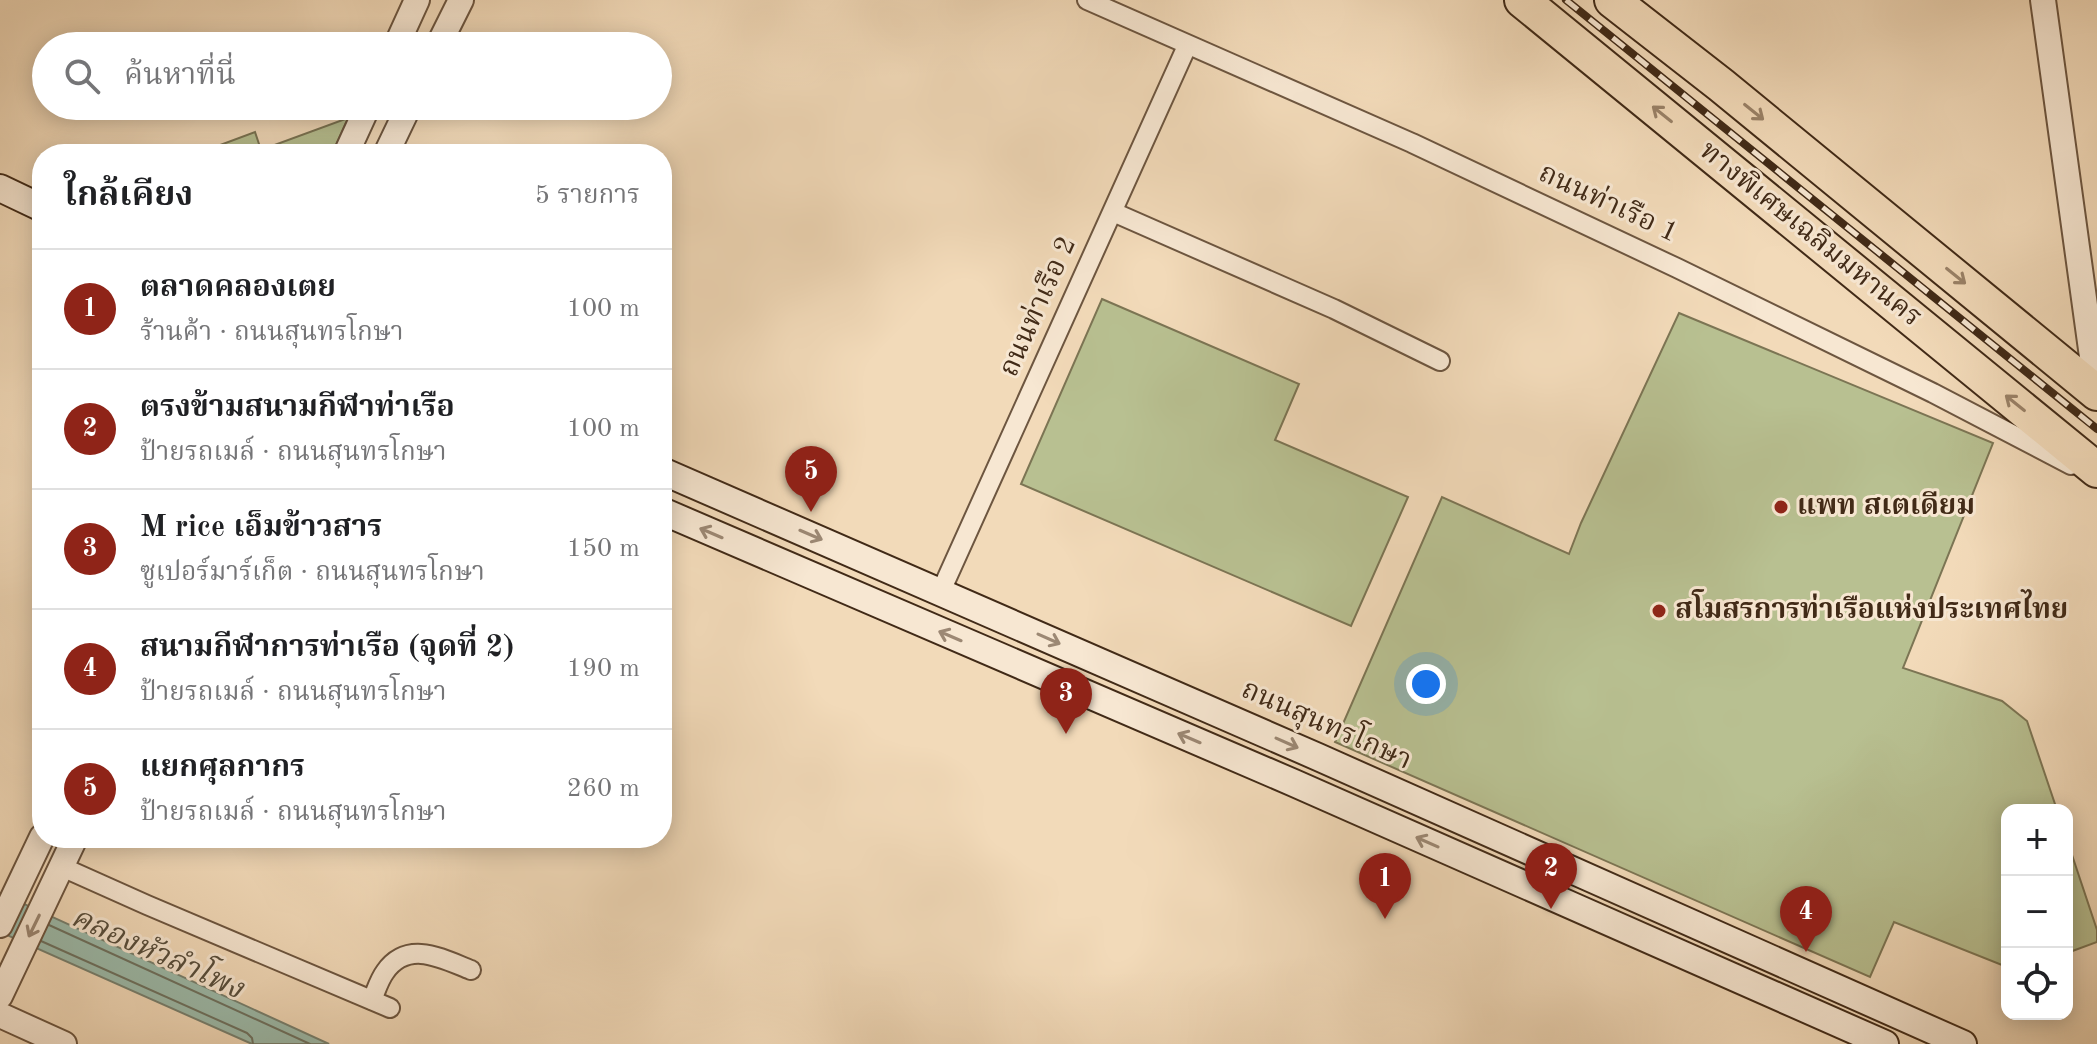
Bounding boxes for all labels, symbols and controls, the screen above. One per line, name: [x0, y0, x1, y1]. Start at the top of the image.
search box: [32, 32, 672, 120]
icon: search: [60, 54, 104, 98]
text: ค้นหาที่นี่: [124, 61, 236, 91]
one-way arrow: [1743, 103, 1764, 121]
one-way arrow: [1652, 105, 1673, 123]
street label: ทางพิเศษเฉลิมมหานคร: [1694, 135, 1928, 333]
street label: ถนนท่าเรือ 1: [1534, 156, 1684, 248]
text: ใกล้เคียง: [64, 179, 193, 213]
text: 5 รายการ: [535, 183, 640, 209]
street label: ถนนท่าเรือ 2: [992, 231, 1082, 381]
one-way arrow: [1945, 267, 1965, 285]
text: ตลาดคลองเตย: [140, 273, 336, 303]
text: 1: [82, 296, 98, 322]
text: 100 m: [567, 296, 640, 322]
text: ร้านค้า · ถนนสุนทรโกษา: [140, 320, 404, 346]
text: ตรงข้ามสนามกีฬาท่าเรือ: [140, 393, 455, 423]
one-way arrow: [2005, 394, 2026, 412]
text: 2: [82, 416, 98, 442]
text: 100 m: [567, 416, 640, 442]
text: ป้ายรถเมล์ · ถนนสุนทรโกษา: [140, 440, 447, 466]
pin: 5: [785, 446, 837, 512]
place label: แพท สเตเดียม: [1797, 490, 1975, 521]
marker: แพท สเตเดียม: [1772, 498, 1790, 516]
text: M rice เอ็มข้าวสาร: [140, 513, 382, 543]
one-way arrow: [700, 524, 724, 539]
one-way arrow: [799, 528, 823, 543]
text: 3: [82, 536, 98, 562]
text: 150 m: [567, 536, 640, 562]
text: ซูเปอร์มาร์เก็ต · ถนนสุนทรโกษา: [140, 560, 485, 586]
place label: สโมสรการท่าเรือแห่งประเทศไทย: [1675, 589, 2068, 625]
marker: สโมสรการท่าเรือแห่งประเทศไทย: [1650, 602, 1668, 620]
one-way arrow: [938, 627, 963, 642]
one-way arrow: [1037, 632, 1061, 647]
text: สนามกีฬาการท่าเรือ (จุดที่ 2): [140, 633, 514, 663]
text: 4: [82, 656, 98, 682]
text: 190 m: [567, 656, 640, 682]
your location: [1406, 664, 1446, 704]
pin: 3: [1040, 668, 1092, 734]
street label: ถนนสุนทรโกษา: [1236, 669, 1418, 778]
text: ป้ายรถเมล์ · ถนนสุนทรโกษา: [140, 680, 447, 706]
one-way arrow: [1177, 730, 1202, 745]
one-way arrow: [1274, 737, 1299, 752]
text: แยกศุลกากร: [140, 753, 305, 783]
text: 5: [82, 776, 98, 802]
text: 260 m: [567, 776, 640, 802]
text: ป้ายรถเมล์ · ถนนสุนทรโกษา: [140, 800, 447, 826]
map controls: [2001, 804, 2073, 1020]
button: +: [2001, 804, 2073, 876]
one-way arrow: [1416, 834, 1440, 849]
pin: 2: [1525, 843, 1577, 909]
pin: 1: [1359, 853, 1411, 919]
button: −: [2001, 876, 2073, 948]
pin: 4: [1780, 886, 1832, 952]
water label: คลองหัวลำโพง: [67, 895, 252, 1006]
one-way arrow: [26, 914, 41, 938]
button: locate: [2001, 948, 2073, 1020]

